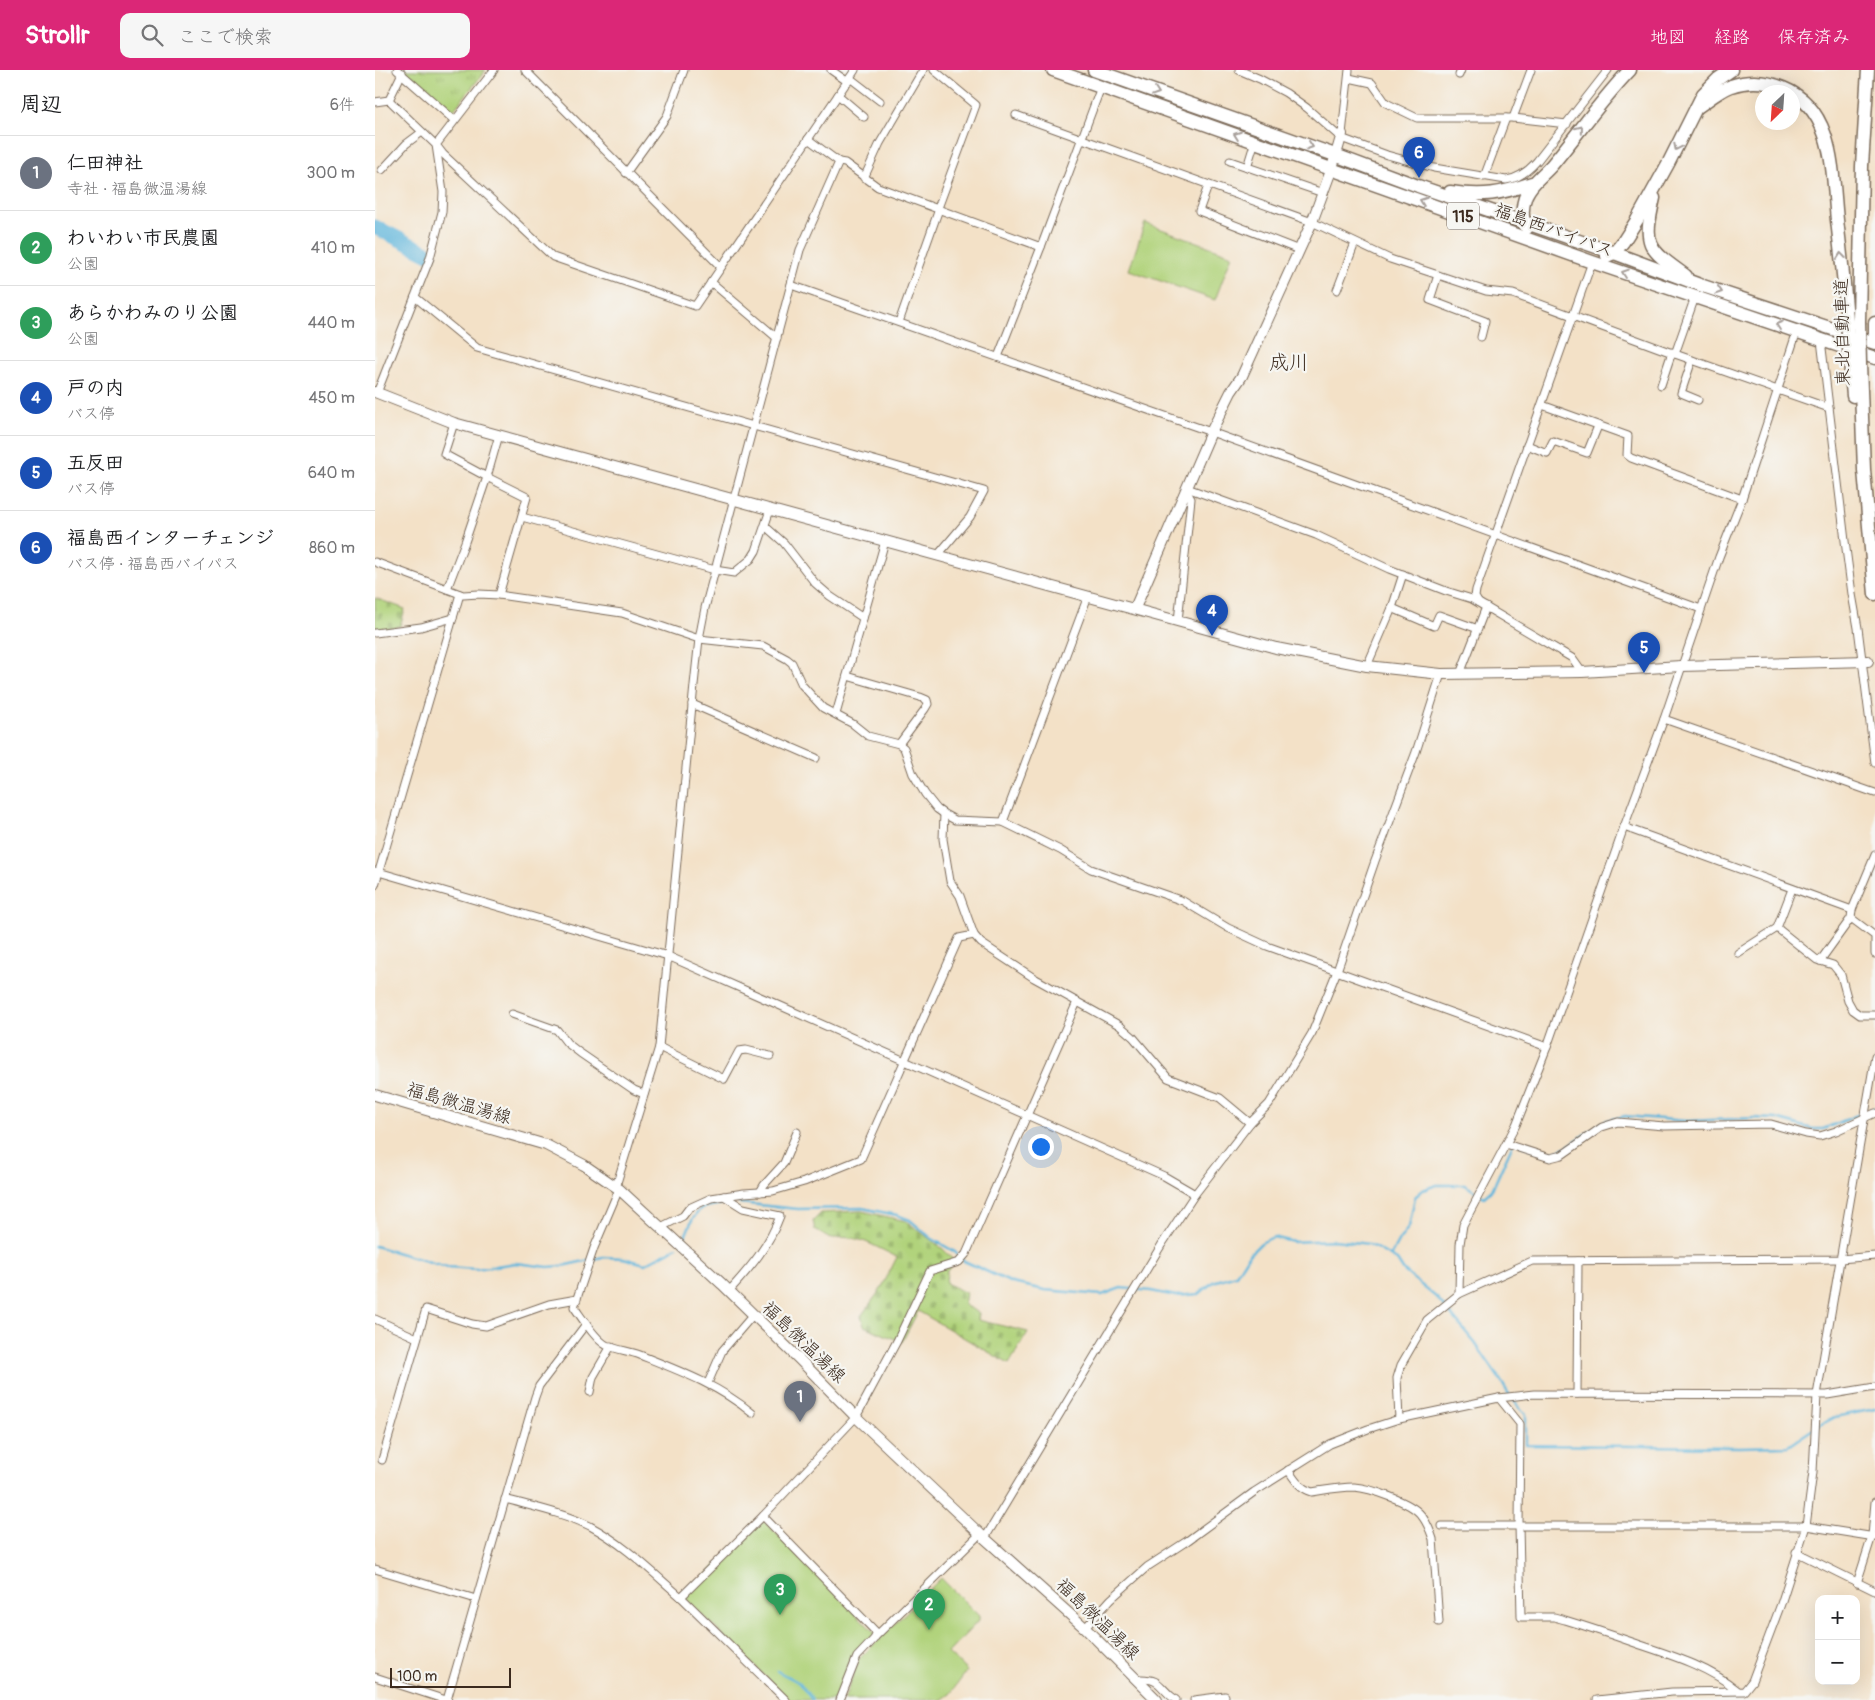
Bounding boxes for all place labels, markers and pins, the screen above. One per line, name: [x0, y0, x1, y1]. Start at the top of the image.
pin: 6: [1403, 137, 1435, 178]
pin: 4: [1196, 595, 1228, 636]
pin: 5: [1628, 632, 1660, 673]
pin: 1: [784, 1381, 816, 1422]
pin: 3: [764, 1574, 796, 1615]
pin: 2: [913, 1589, 945, 1630]

